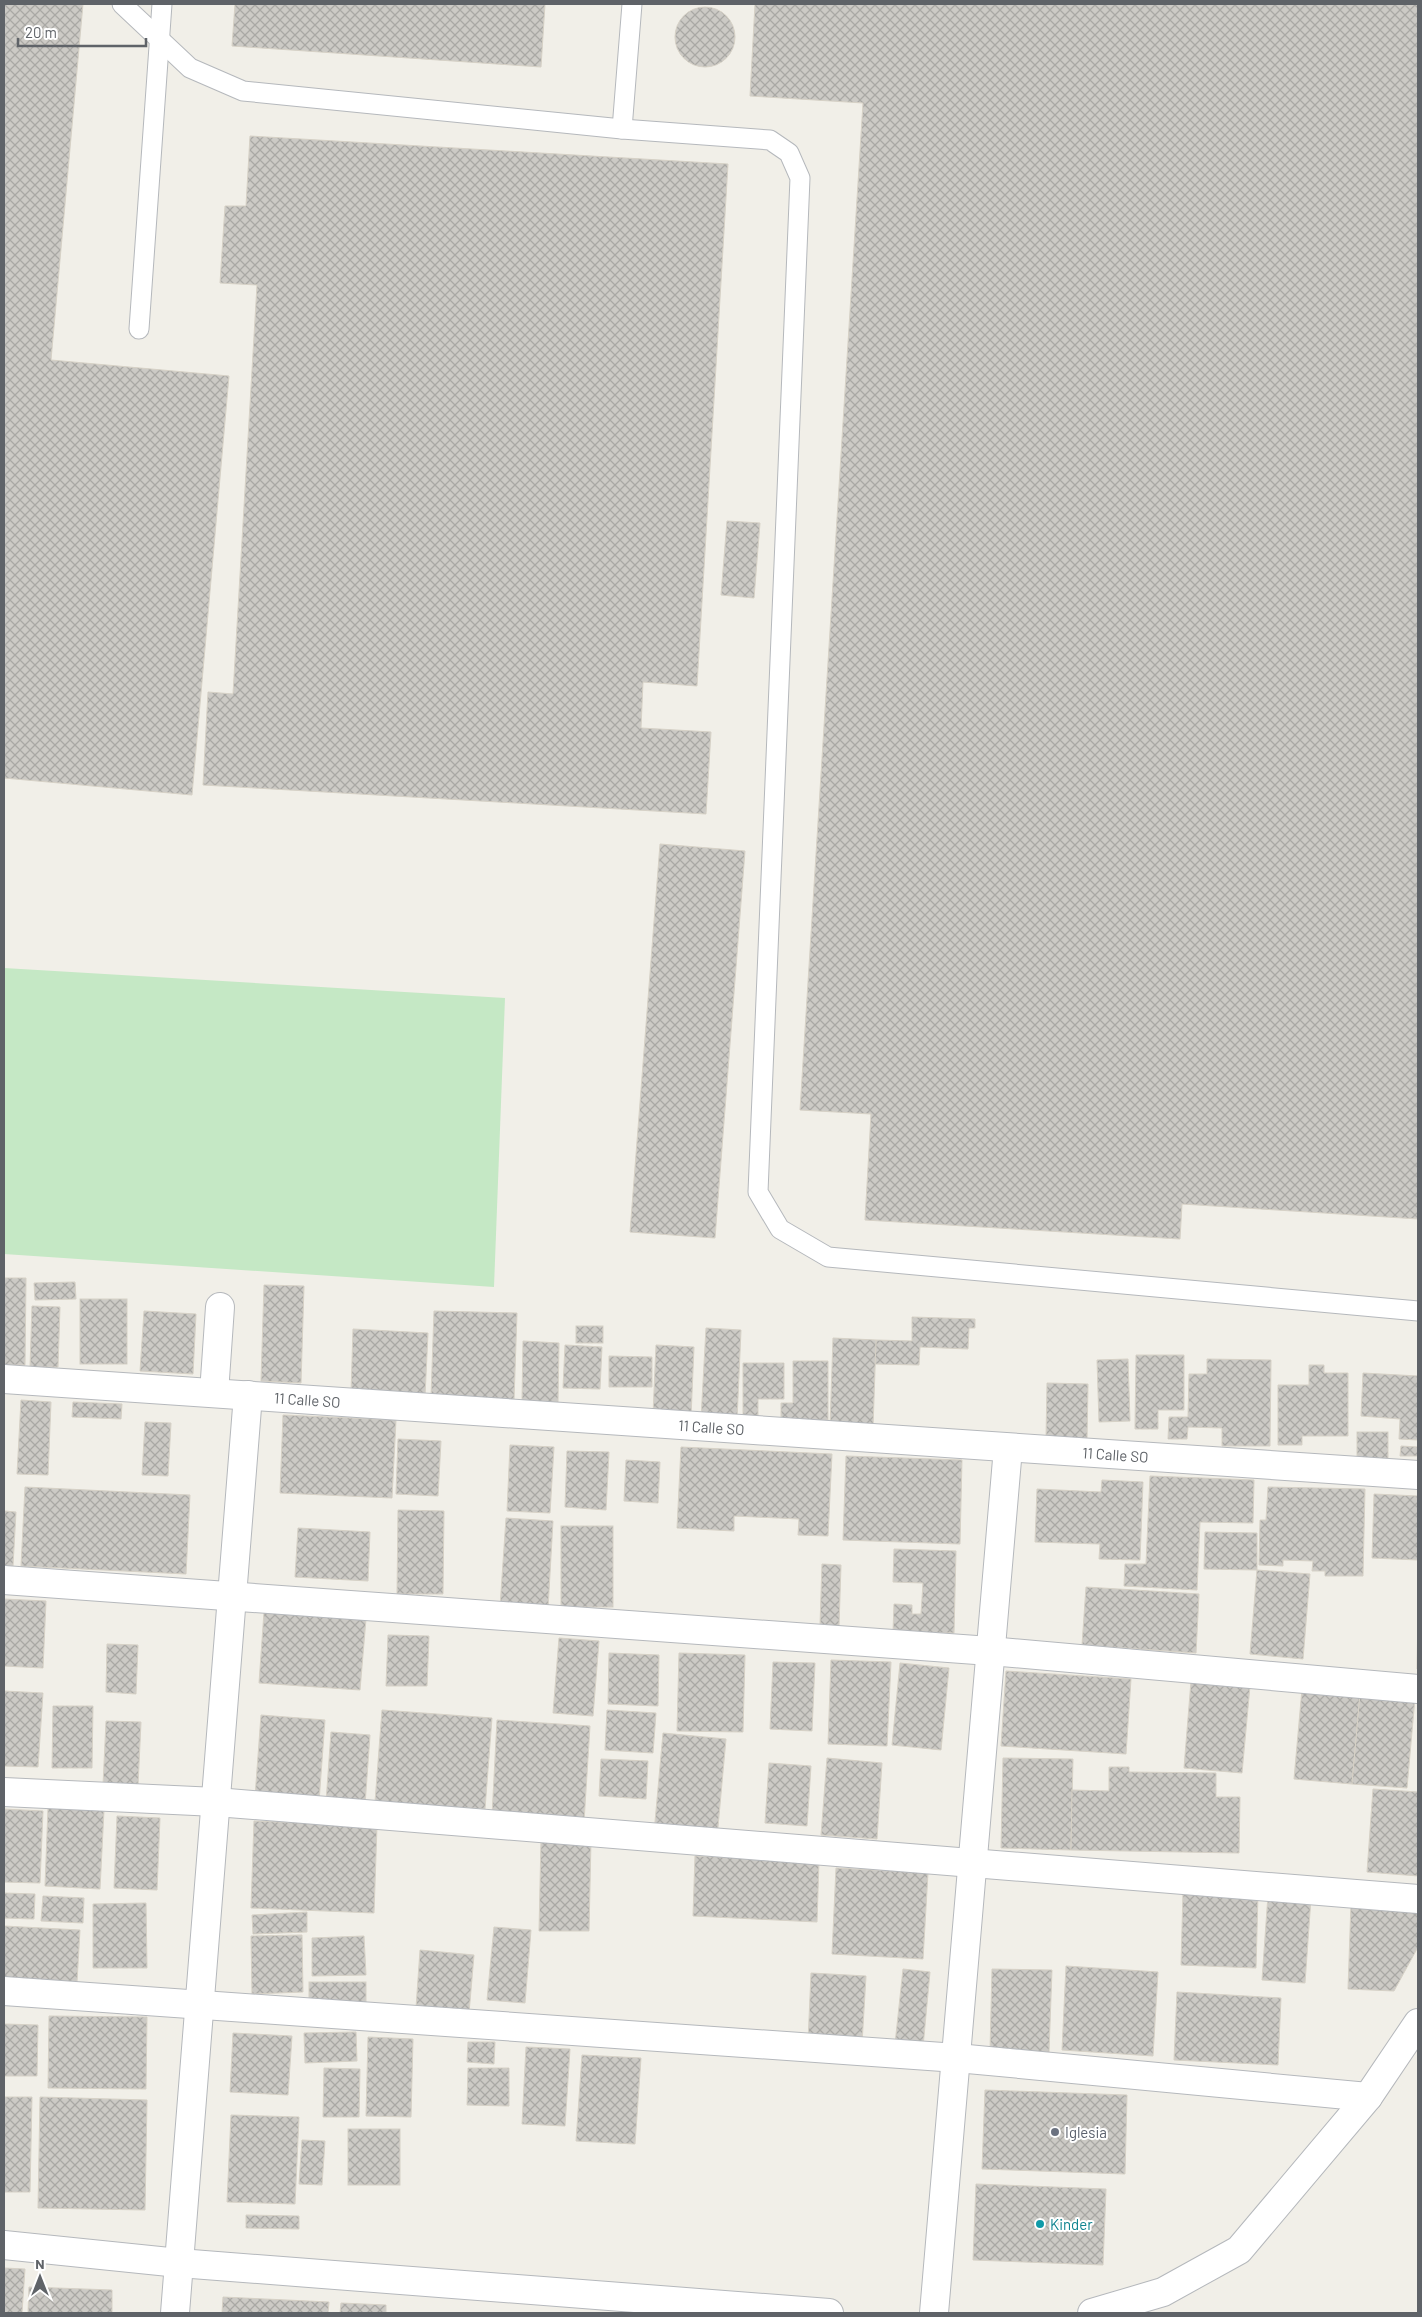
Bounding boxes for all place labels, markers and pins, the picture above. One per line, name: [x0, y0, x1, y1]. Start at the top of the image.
place label: Iglesia: [1065, 2123, 1107, 2141]
marker: Iglesia: [1049, 2126, 1061, 2138]
place label: Kinder: [1050, 2215, 1093, 2233]
marker: Kinder: [1034, 2218, 1046, 2230]

